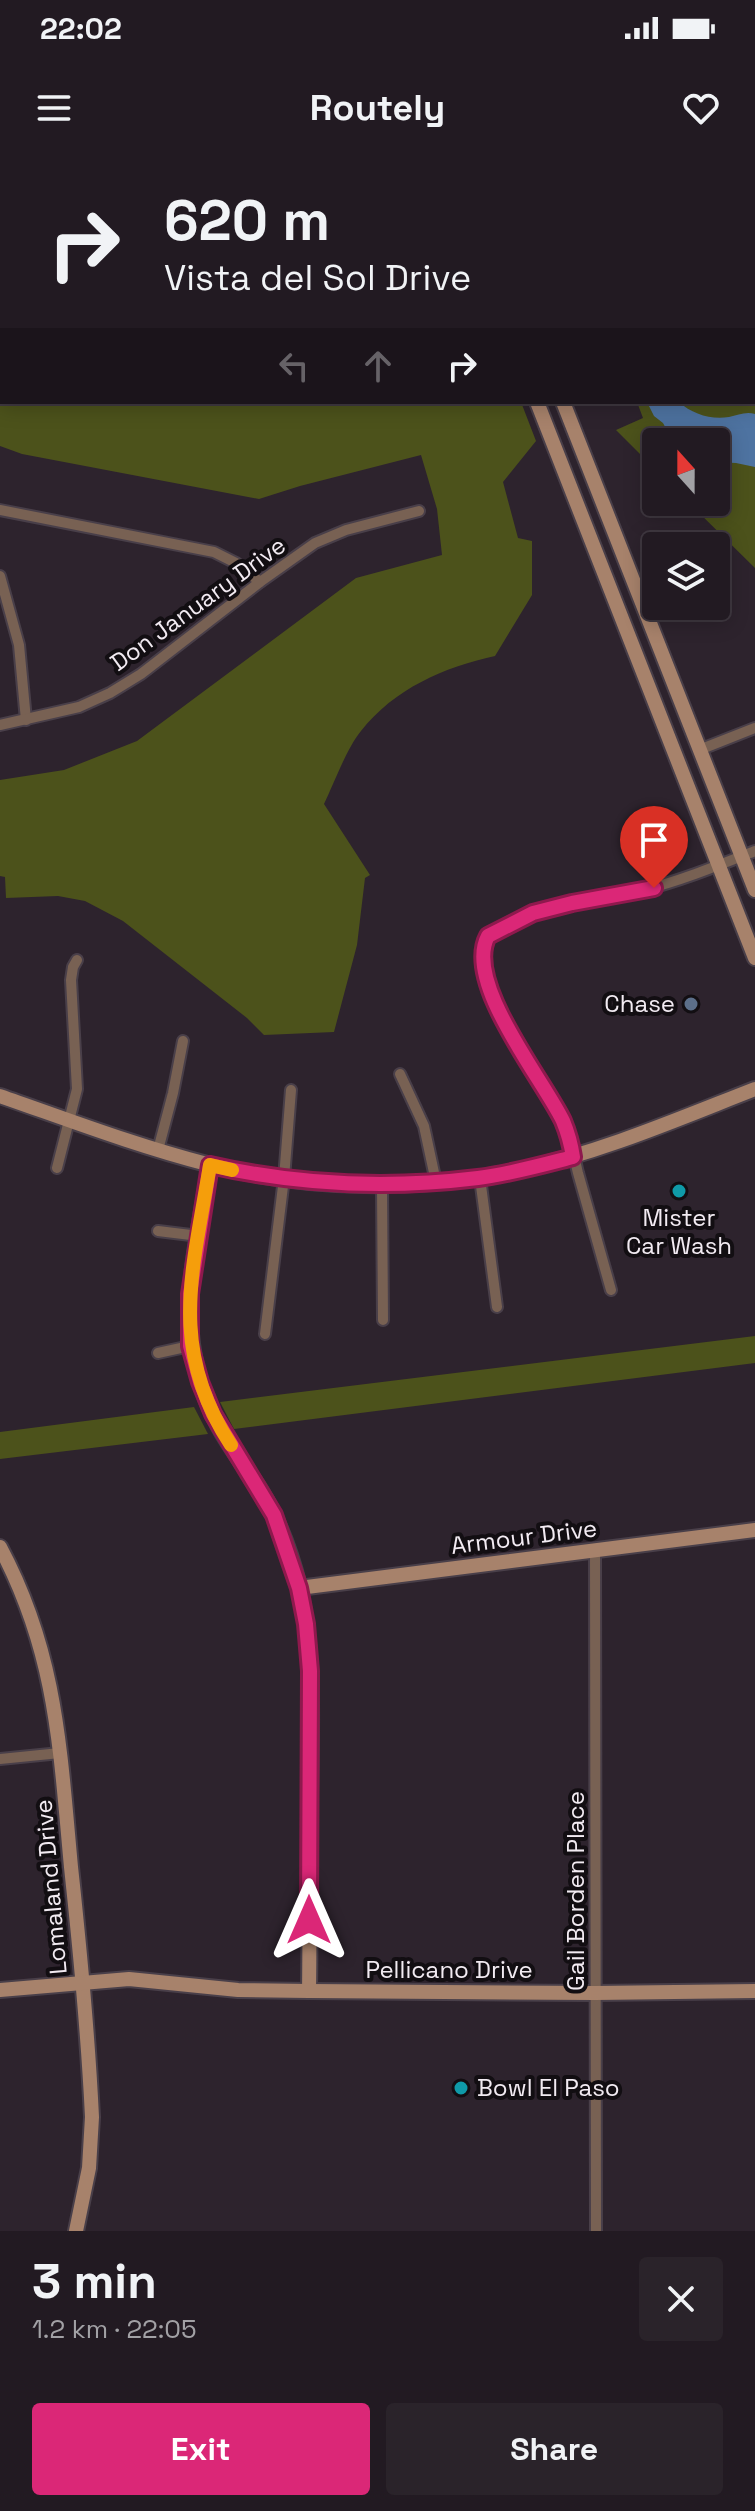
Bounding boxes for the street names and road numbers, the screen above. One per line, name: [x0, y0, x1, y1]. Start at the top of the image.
street label: Don January Drive: [104, 529, 292, 678]
street label: Armour Drive: [449, 1512, 599, 1561]
street label: Gail Borden Place: [560, 1791, 591, 1991]
street label: Lomaland Drive: [27, 1798, 74, 1976]
street label: Pellicano Drive: [365, 1954, 533, 1985]

